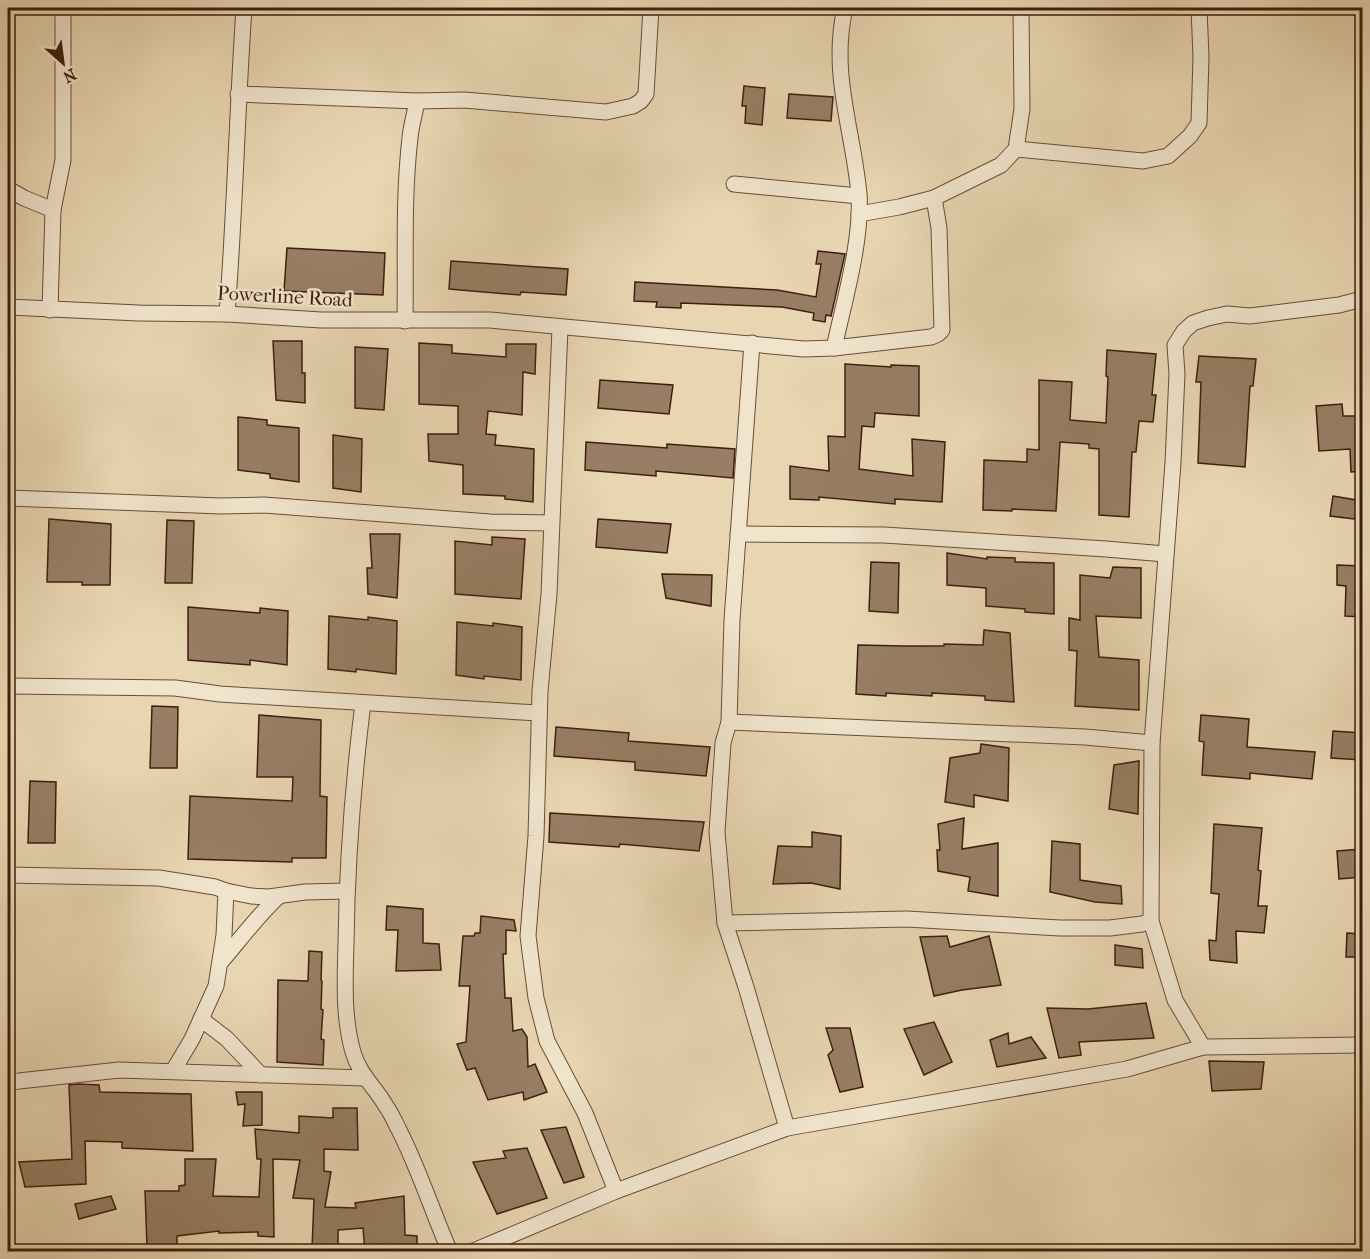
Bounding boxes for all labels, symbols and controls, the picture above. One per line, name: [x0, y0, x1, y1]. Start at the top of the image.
north arrow: [33, 33, 93, 93]
text: N: [59, 65, 80, 87]
street label: Powerline Road: [217, 281, 354, 312]

